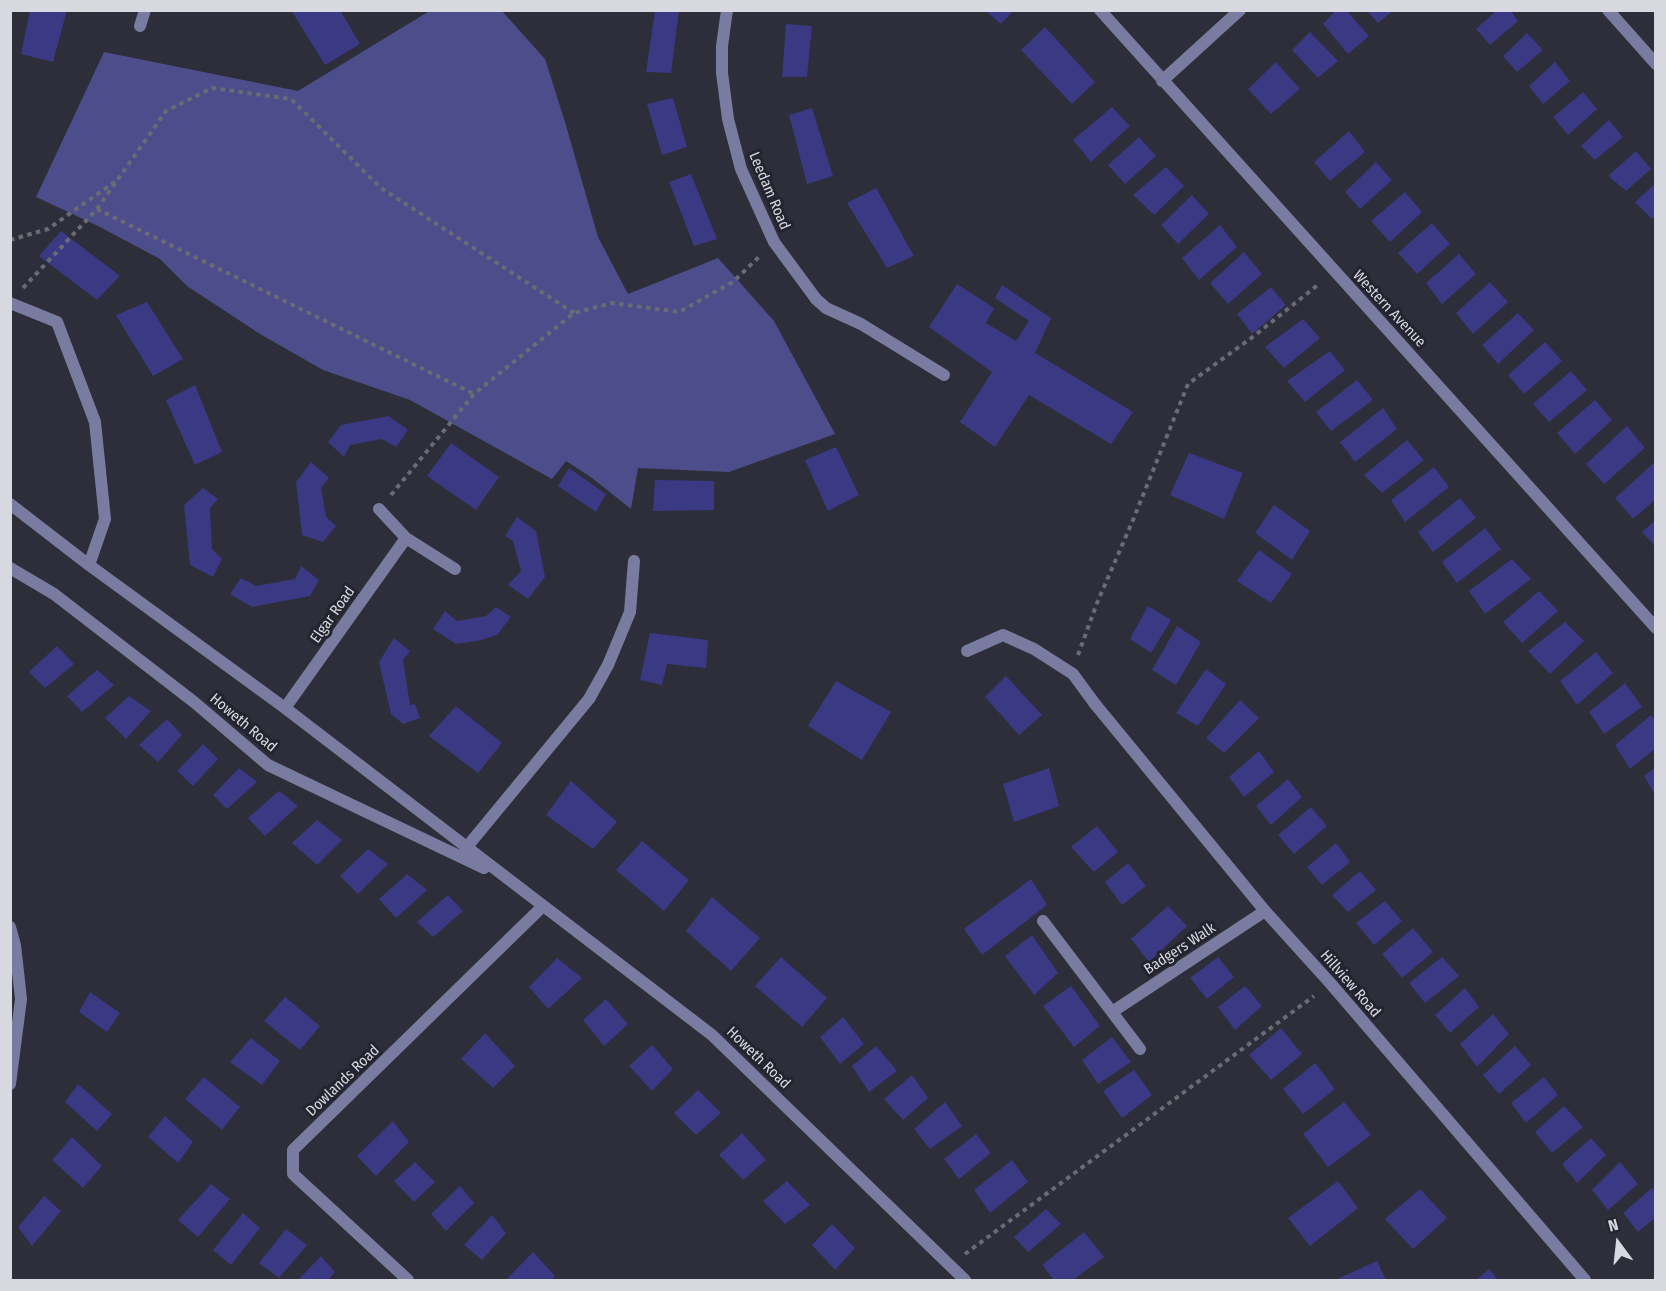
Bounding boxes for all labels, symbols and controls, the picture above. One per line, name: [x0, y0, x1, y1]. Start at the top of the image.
street label: Leedam Road: [745, 149, 793, 233]
street label: Western Avenue: [1349, 267, 1429, 351]
street label: Elgar Road: [307, 583, 359, 647]
street label: Howeth Road: [206, 690, 280, 756]
street label: Badgers Walk: [1141, 919, 1219, 979]
street label: Hillview Road: [1316, 947, 1384, 1021]
street label: Howeth Road: [722, 1023, 794, 1093]
street label: Dowlands Road: [303, 1042, 383, 1120]
north arrow: [1588, 1213, 1648, 1273]
text: N: [1606, 1215, 1620, 1236]

